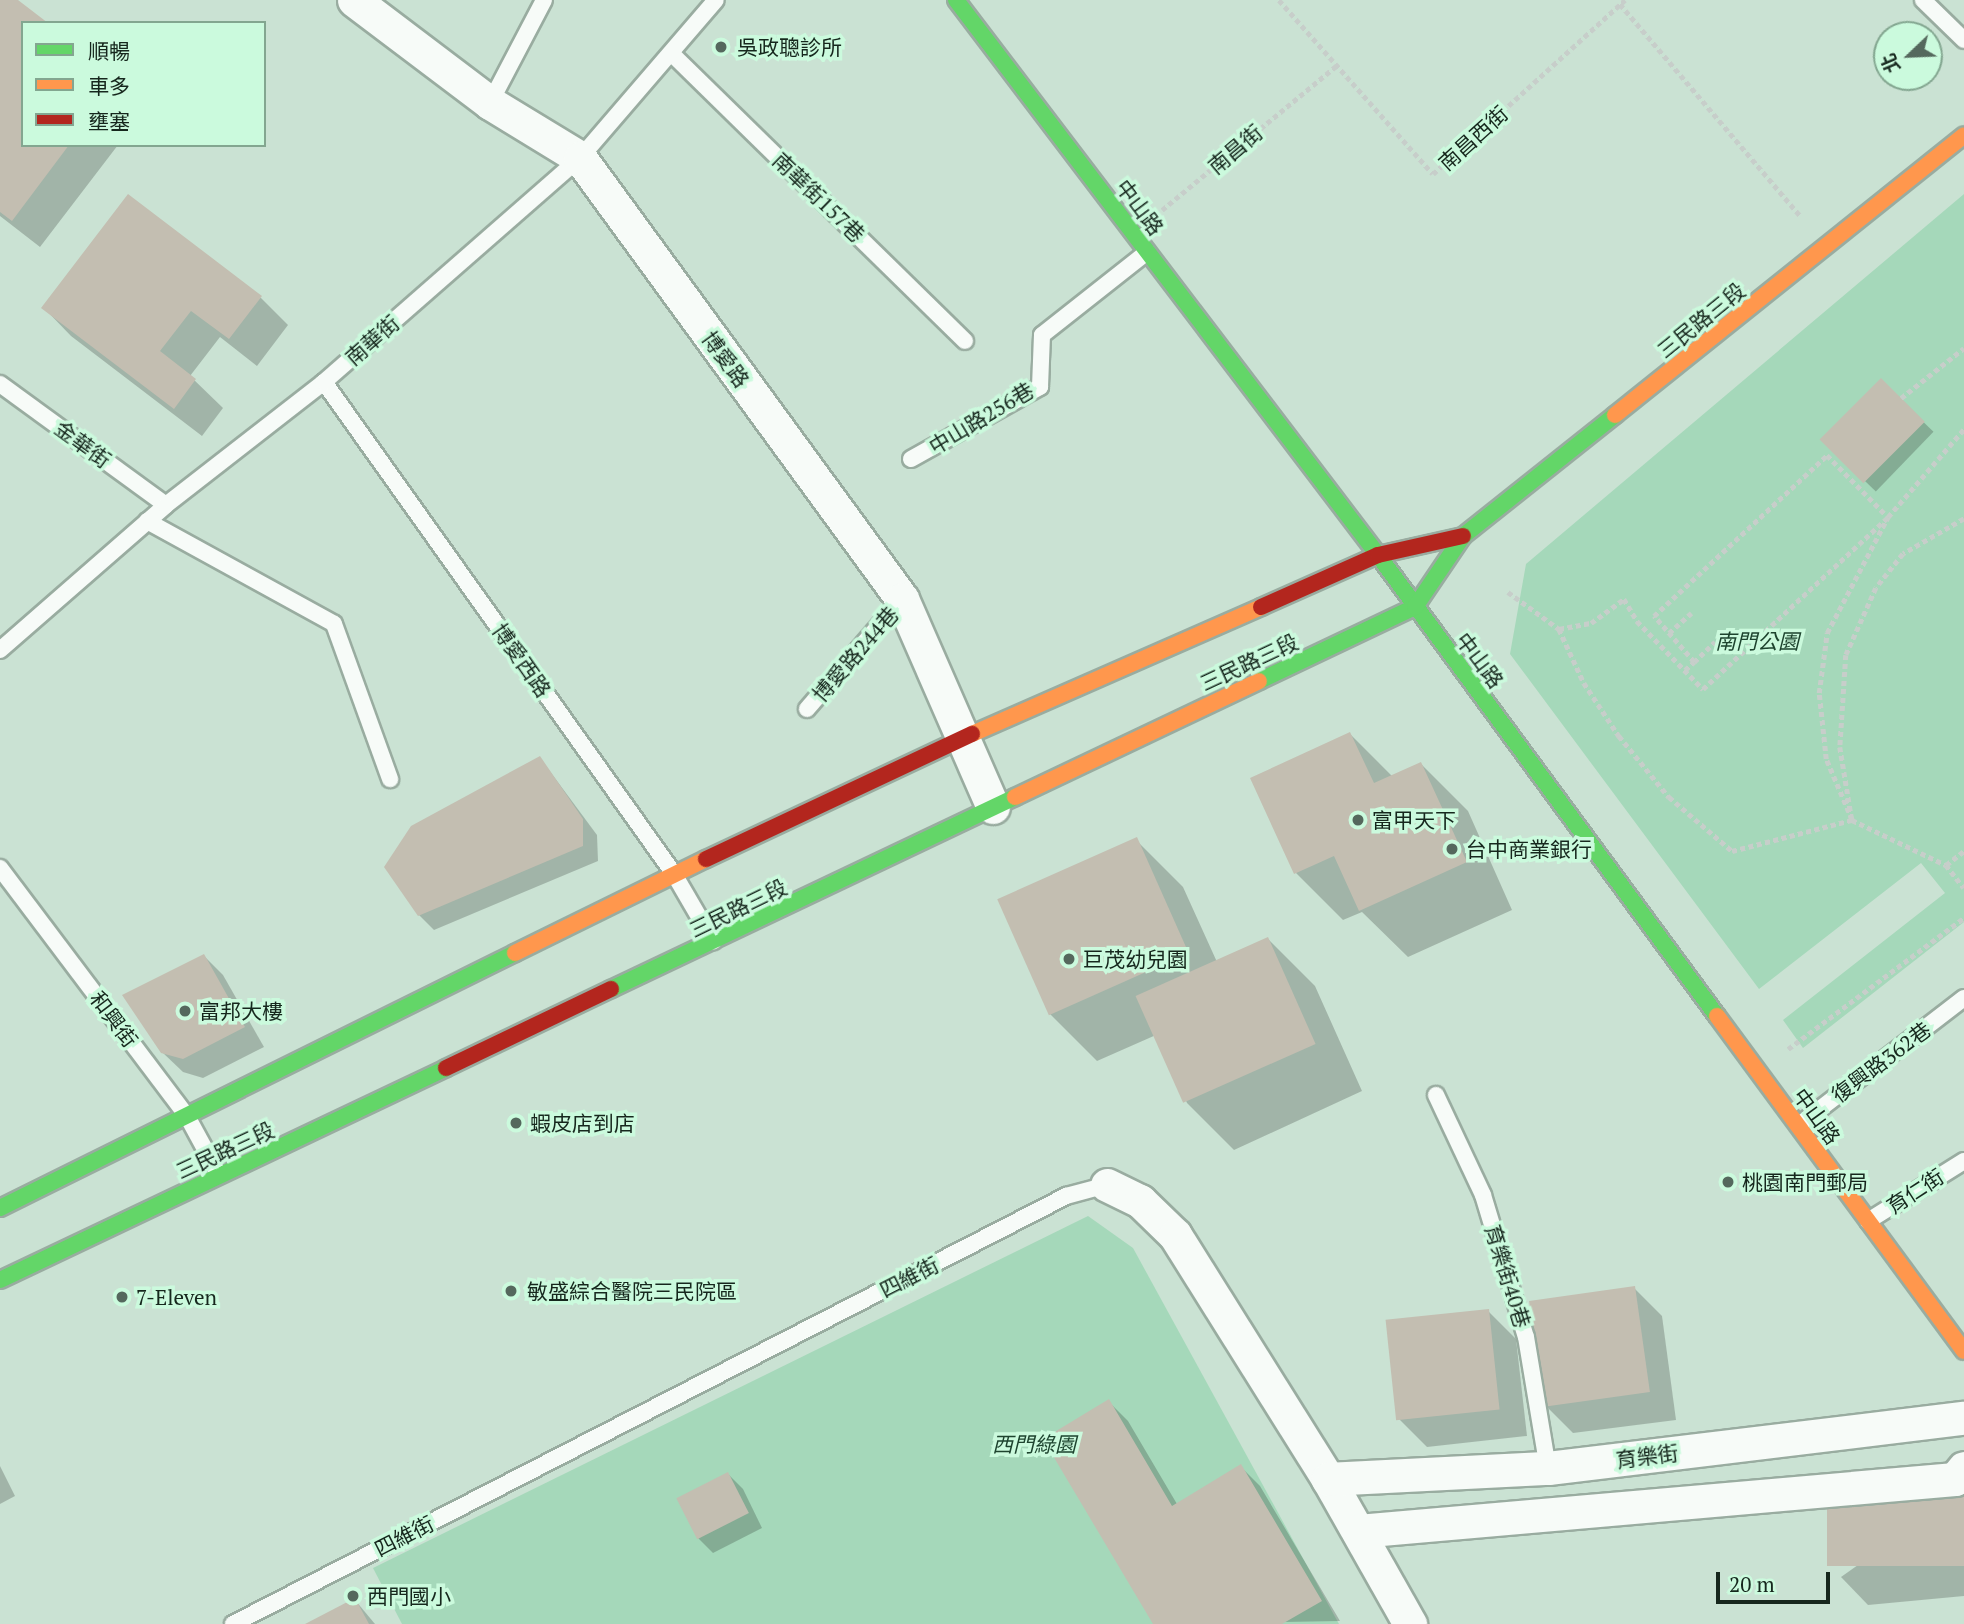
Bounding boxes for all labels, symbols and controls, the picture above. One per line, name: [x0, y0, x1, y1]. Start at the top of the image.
legend: [21, 21, 266, 147]
north arrow: [1873, 21, 1943, 91]
place label: 吳政聰診所: [737, 34, 842, 60]
text: 順暢: [88, 37, 130, 65]
marker: 吳政聰診所: [711, 37, 731, 57]
text: 北: [1875, 50, 1905, 77]
text: 車多: [88, 72, 130, 100]
street label: 南昌西街: [1433, 101, 1513, 175]
text: 壅塞: [88, 107, 130, 135]
street label: 南昌街: [1203, 119, 1267, 179]
street label: 南華街157巷: [768, 147, 870, 247]
street label: 中山路: [1111, 174, 1169, 240]
street label: 三民路三段: [1652, 277, 1750, 363]
street label: 南華街: [340, 310, 404, 370]
street label: 博愛路: [697, 326, 755, 392]
street label: 中山路256巷: [924, 377, 1038, 459]
street label: 金華街: [50, 415, 116, 473]
street label: 博愛路244巷: [807, 601, 903, 707]
street label: 博愛西路: [488, 618, 556, 702]
street label: 中山路: [1451, 627, 1509, 693]
street label: 三民路三段: [1196, 628, 1302, 696]
park label: 南門公園: [1715, 628, 1799, 654]
place label: 富甲天下: [1372, 807, 1456, 833]
marker: 富甲天下: [1350, 812, 1366, 828]
place label: 台中商業銀行: [1466, 836, 1592, 862]
marker: 台中商業銀行: [1444, 841, 1460, 857]
street label: 三民路三段: [685, 874, 791, 942]
place label: 巨茂幼兒園: [1083, 946, 1188, 972]
marker: 巨茂幼兒園: [1061, 951, 1077, 967]
street label: 和興街: [85, 986, 143, 1052]
place label: 富邦大樓: [199, 998, 283, 1024]
marker: 富邦大樓: [177, 1003, 193, 1019]
street label: 復興路362巷: [1826, 1017, 1936, 1107]
street label: 中山路: [1788, 1083, 1846, 1149]
place label: 蝦皮店到店: [530, 1110, 635, 1136]
marker: 蝦皮店到店: [508, 1115, 524, 1131]
street label: 三民路三段: [172, 1116, 278, 1184]
street label: 育仁街: [1882, 1163, 1948, 1219]
place label: 桃園南門郵局: [1742, 1169, 1868, 1195]
marker: 桃園南門郵局: [1720, 1174, 1736, 1190]
street label: 育樂街40巷: [1480, 1221, 1536, 1331]
street label: 四維街: [875, 1251, 943, 1303]
place label: 敏盛綜合醫院三民院區: [527, 1278, 737, 1304]
marker: 敏盛綜合醫院三民院區: [501, 1281, 521, 1301]
place label: 7-Eleven: [136, 1284, 217, 1310]
marker: 7-Eleven: [114, 1289, 130, 1305]
park label: 西門綠園: [992, 1431, 1076, 1457]
street label: 育樂街: [1614, 1440, 1680, 1472]
street label: 四維街: [370, 1510, 438, 1562]
scale bar: [1719, 1558, 1833, 1602]
text: 20 m: [1729, 1570, 1775, 1598]
place label: 西門國小: [367, 1583, 451, 1609]
marker: 西門國小: [345, 1588, 361, 1604]

